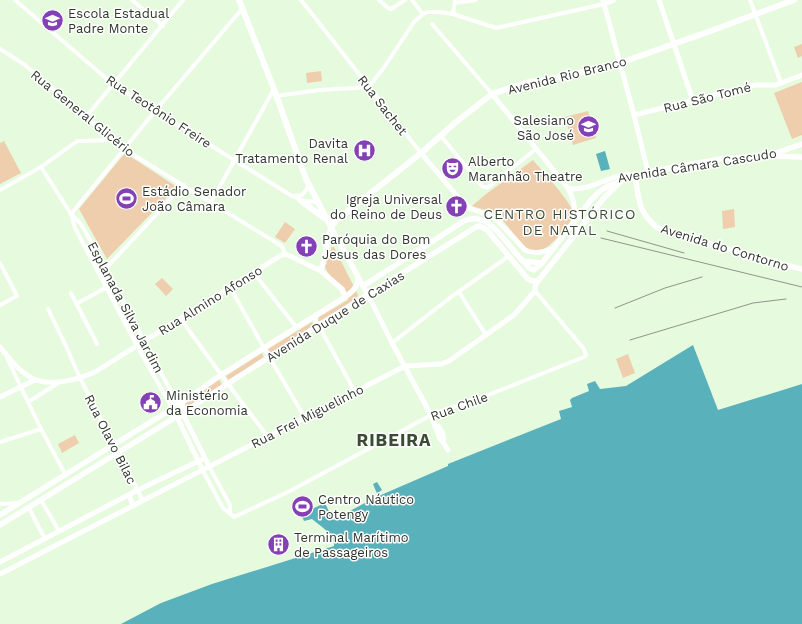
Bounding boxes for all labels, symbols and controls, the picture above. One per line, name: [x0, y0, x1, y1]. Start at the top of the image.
place label: Escola Estadual Padre Monte: [68, 6, 169, 36]
school or university icon: Escola Estadual Padre Monte: [39, 7, 65, 33]
street label: Avenida Rio Branco: [506, 53, 628, 98]
street label: Rua General Glicério: [28, 67, 138, 160]
street label: Rua Teotônio Freire: [103, 72, 214, 151]
street label: Rua Sachet: [355, 72, 411, 139]
street label: Rua São Tomé: [662, 79, 752, 116]
place label: Salesiano São José: [513, 113, 574, 143]
school or university icon: Salesiano São José: [576, 114, 602, 140]
place label: Davita Tratamento Renal: [235, 136, 349, 166]
hospital icon: Davita Tratamento Renal: [351, 137, 377, 163]
street label: Avenida Câmara Cascudo: [617, 145, 778, 185]
place label: Alberto Maranhão Theatre: [468, 154, 582, 184]
theatre icon: Alberto Maranhão Theatre: [440, 155, 466, 181]
place label: Estádio Senador João Câmara: [142, 184, 246, 214]
sports icon: Estádio Senador João Câmara: [114, 185, 140, 211]
place label: Igreja Universal do Reino de Deus: [330, 192, 442, 222]
church icon: Igreja Universal do Reino de Deus: [444, 193, 470, 219]
district label: CENTRO HISTÓRICO DE NATAL: [484, 206, 636, 238]
street label: Avenida do Contorno: [659, 221, 791, 274]
place label: Paróquia do Bom Jesus das Dores: [322, 232, 430, 262]
church icon: Paróquia do Bom Jesus das Dores: [293, 233, 319, 259]
street label: Esplanada Silva Jardim: [85, 239, 167, 375]
street label: Rua Almino Afonso: [156, 262, 265, 338]
street label: Avenida Duque de Caxias: [263, 268, 407, 365]
street label: Rua Frei Miguelinho: [248, 381, 366, 451]
place label: Ministério da Economia: [166, 388, 248, 418]
public building icon: Ministério da Economia: [138, 389, 164, 415]
street label: Rua Chile: [428, 389, 490, 424]
street label: Rua Olavo Bilac: [82, 392, 140, 486]
district label: RIBEIRA: [356, 430, 432, 450]
place label: Centro Náutico Potengy: [318, 492, 414, 522]
sports icon: Centro Náutico Potengy: [290, 493, 316, 519]
place label: Terminal Marítimo de Passageiros: [294, 530, 409, 560]
building icon: Terminal Marítimo de Passageiros: [266, 531, 292, 557]

